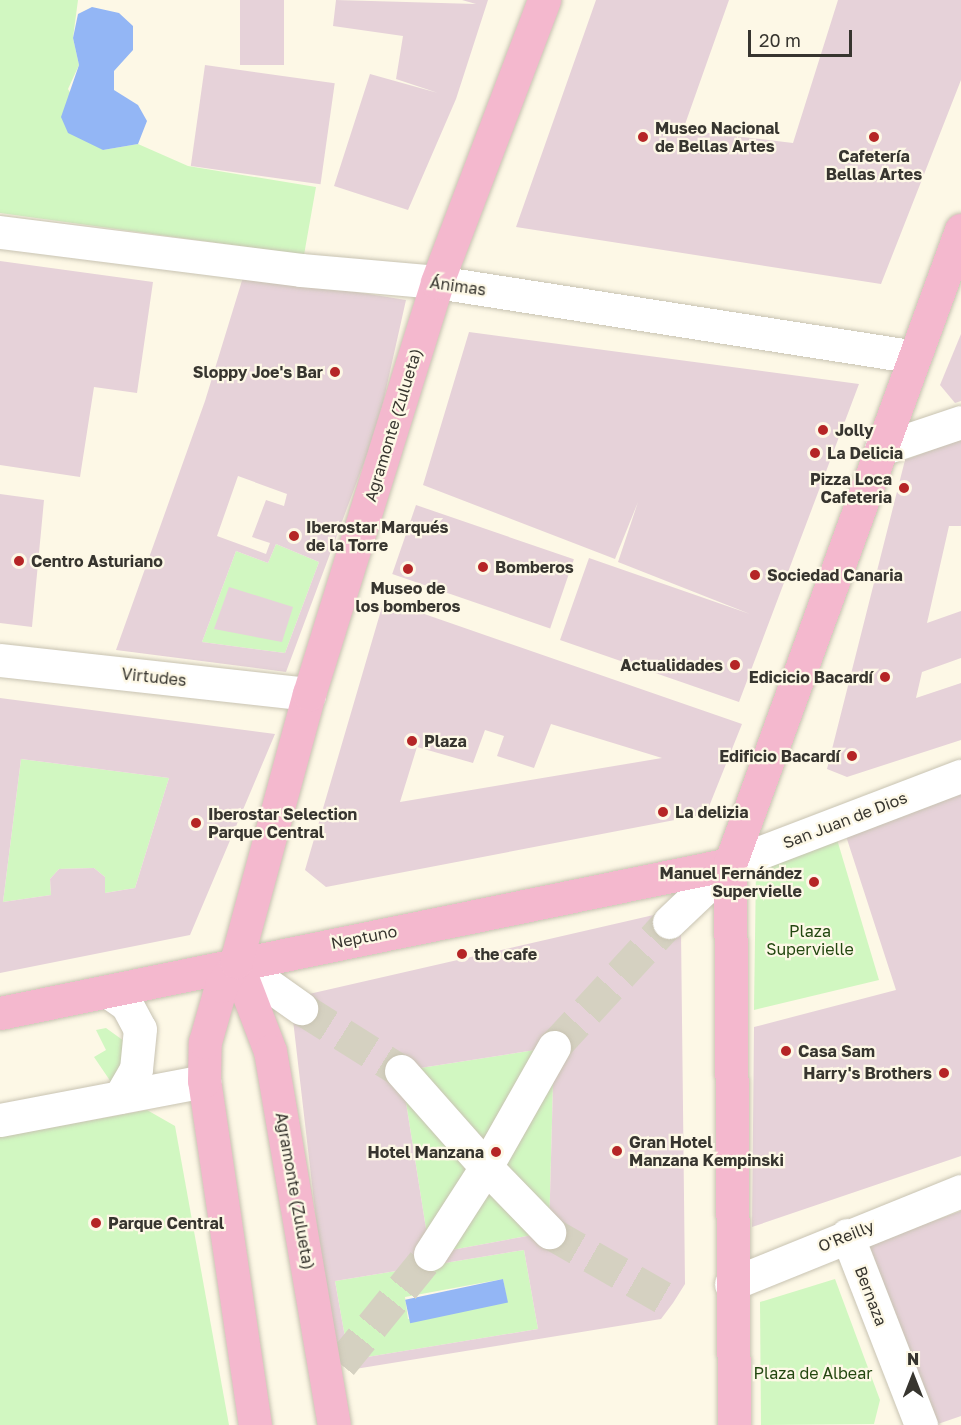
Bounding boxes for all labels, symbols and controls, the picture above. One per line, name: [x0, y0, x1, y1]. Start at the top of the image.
scale bar: [751, 18, 854, 56]
text: 20 m: [759, 29, 801, 51]
place label: Museo Nacional de Bellas Artes: [655, 118, 780, 156]
marker: Museo Nacional de Bellas Artes: [636, 130, 650, 144]
marker: Cafetería Bellas Artes: [867, 130, 881, 144]
place label: Cafetería Bellas Artes: [826, 146, 922, 184]
street label: Ánimas: [429, 273, 487, 299]
street label: Agramonte (Zulueta): [361, 346, 425, 504]
place label: Sloppy Joe's Bar: [193, 362, 323, 382]
marker: Sloppy Joe's Bar: [328, 365, 342, 379]
place label: Jolly: [835, 420, 874, 440]
marker: Jolly: [816, 423, 830, 437]
place label: La Delicia: [827, 443, 903, 463]
marker: La Delicia: [808, 446, 822, 460]
place label: Pizza Loca Cafeteria: [810, 469, 892, 507]
marker: Pizza Loca Cafeteria: [897, 481, 911, 495]
place label: Iberostar Marqués de la Torre: [306, 517, 448, 555]
marker: Iberostar Marqués de la Torre: [287, 529, 301, 543]
place label: Centro Asturiano: [31, 551, 163, 571]
marker: Centro Asturiano: [12, 554, 26, 568]
place label: Bomberos: [495, 557, 574, 577]
marker: Bomberos: [476, 560, 490, 574]
marker: Museo de los bomberos: [401, 562, 415, 576]
place label: Sociedad Canaria: [767, 565, 903, 585]
marker: Sociedad Canaria: [748, 568, 762, 582]
place label: Museo de los bomberos: [355, 578, 461, 616]
place label: Actualidades: [620, 655, 723, 675]
marker: Actualidades: [728, 658, 742, 672]
street label: Virtudes: [121, 664, 187, 690]
place label: Edicicio Bacardí: [749, 667, 873, 687]
marker: Edicicio Bacardí: [878, 670, 892, 684]
place label: Plaza: [424, 731, 467, 751]
marker: Plaza: [405, 734, 419, 748]
place label: Edificio Bacardí: [719, 746, 840, 766]
marker: Edificio Bacardí: [845, 749, 859, 763]
street label: San Juan de Dios: [780, 788, 910, 852]
place label: La delizia: [675, 802, 748, 822]
place label: Iberostar Selection Parque Central: [208, 804, 357, 842]
marker: La delizia: [656, 805, 670, 819]
marker: Iberostar Selection Parque Central: [189, 816, 203, 830]
place label: Manuel Fernández Supervielle: [659, 863, 802, 901]
marker: Manuel Fernández Supervielle: [807, 875, 821, 889]
street label: Neptuno: [329, 921, 399, 953]
park label: Plaza Supervielle: [766, 921, 854, 959]
place label: the cafe: [474, 944, 537, 964]
marker: the cafe: [455, 947, 469, 961]
place label: Casa Sam: [798, 1041, 875, 1061]
marker: Casa Sam: [779, 1044, 793, 1058]
place label: Harry's Brothers: [803, 1063, 932, 1083]
marker: Harry's Brothers: [937, 1066, 951, 1080]
street label: Agramonte (Zulueta): [272, 1111, 318, 1271]
place label: Gran Hotel Manzana Kempinski: [629, 1132, 784, 1170]
place label: Hotel Manzana: [368, 1142, 484, 1162]
marker: Gran Hotel Manzana Kempinski: [610, 1144, 624, 1158]
marker: Hotel Manzana: [489, 1145, 503, 1159]
place label: Parque Central: [108, 1213, 224, 1233]
marker: Parque Central: [89, 1216, 103, 1230]
street label: O'Reilly: [815, 1216, 877, 1256]
street label: Bernaza: [851, 1263, 891, 1329]
north arrow: [883, 1347, 943, 1407]
text: N: [907, 1349, 919, 1369]
park label: Plaza de Albear: [754, 1363, 872, 1383]

